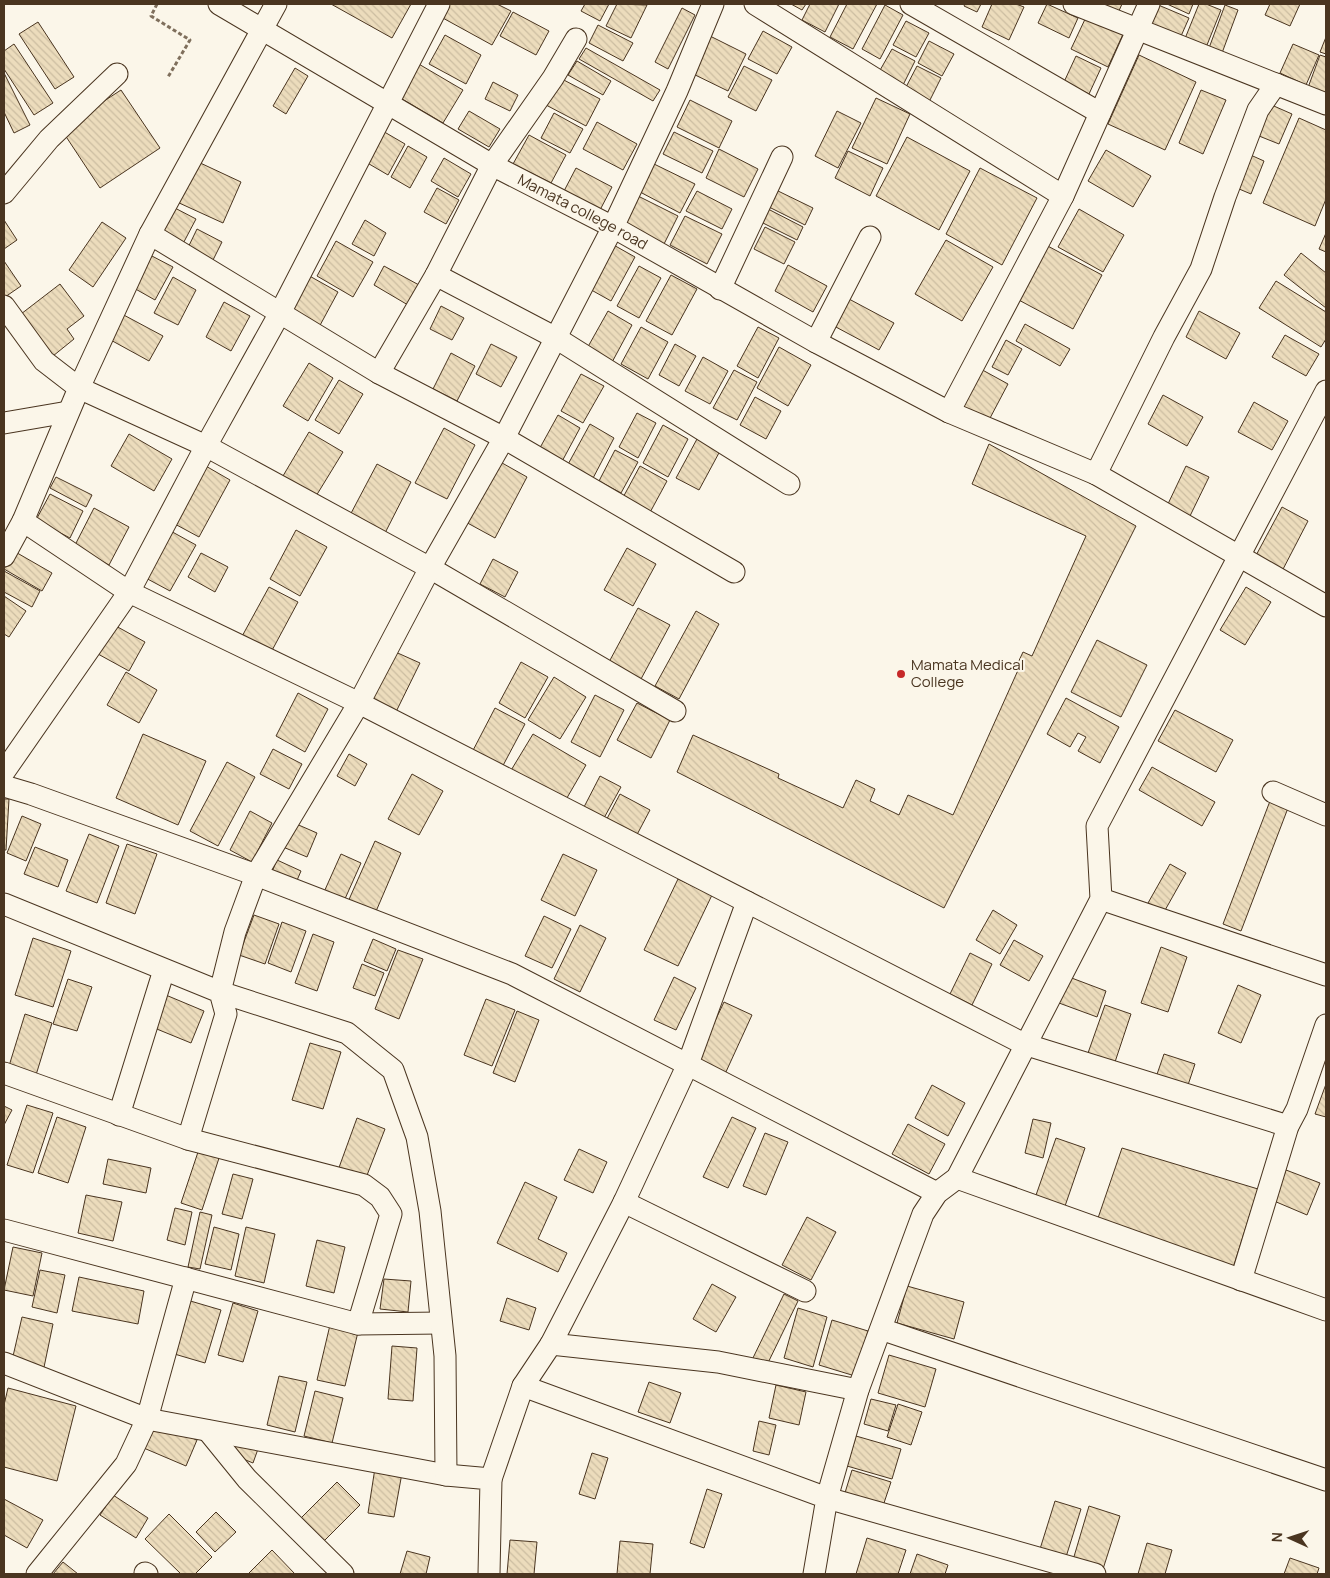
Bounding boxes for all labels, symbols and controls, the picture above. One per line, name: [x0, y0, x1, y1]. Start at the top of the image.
street label: Mamata college road: [514, 169, 652, 255]
place label: Mamata Medical College: [911, 654, 1024, 692]
marker: Mamata Medical College: [895, 668, 907, 680]
north arrow: [1265, 1513, 1315, 1563]
text: N: [1267, 1532, 1286, 1543]

